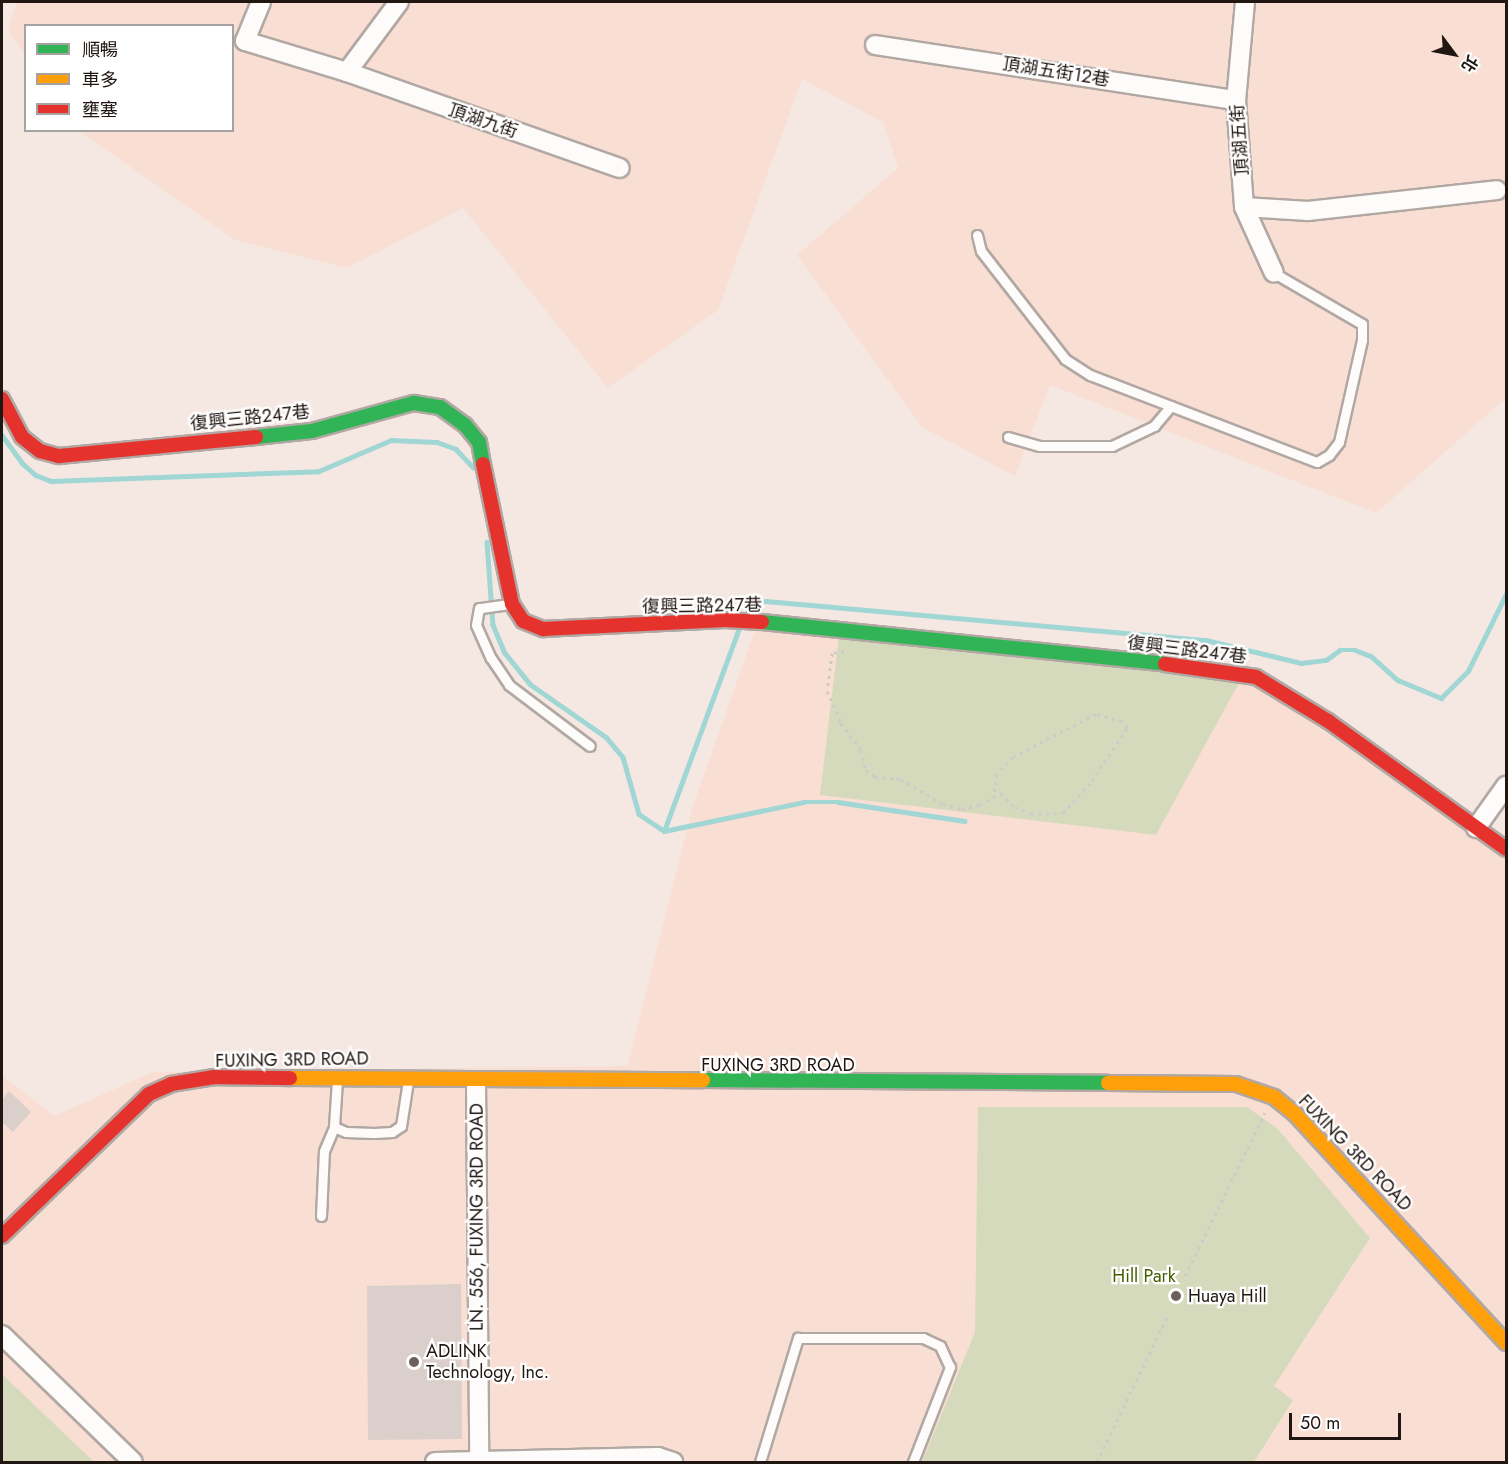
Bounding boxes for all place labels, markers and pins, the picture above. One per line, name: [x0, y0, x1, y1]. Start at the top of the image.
place label: Huaya Hill: [1188, 1285, 1267, 1307]
marker: Huaya Hill: [1169, 1289, 1183, 1303]
place label: ADLINK Technology, Inc.: [426, 1341, 549, 1384]
marker: ADLINK Technology, Inc.: [407, 1355, 421, 1369]

